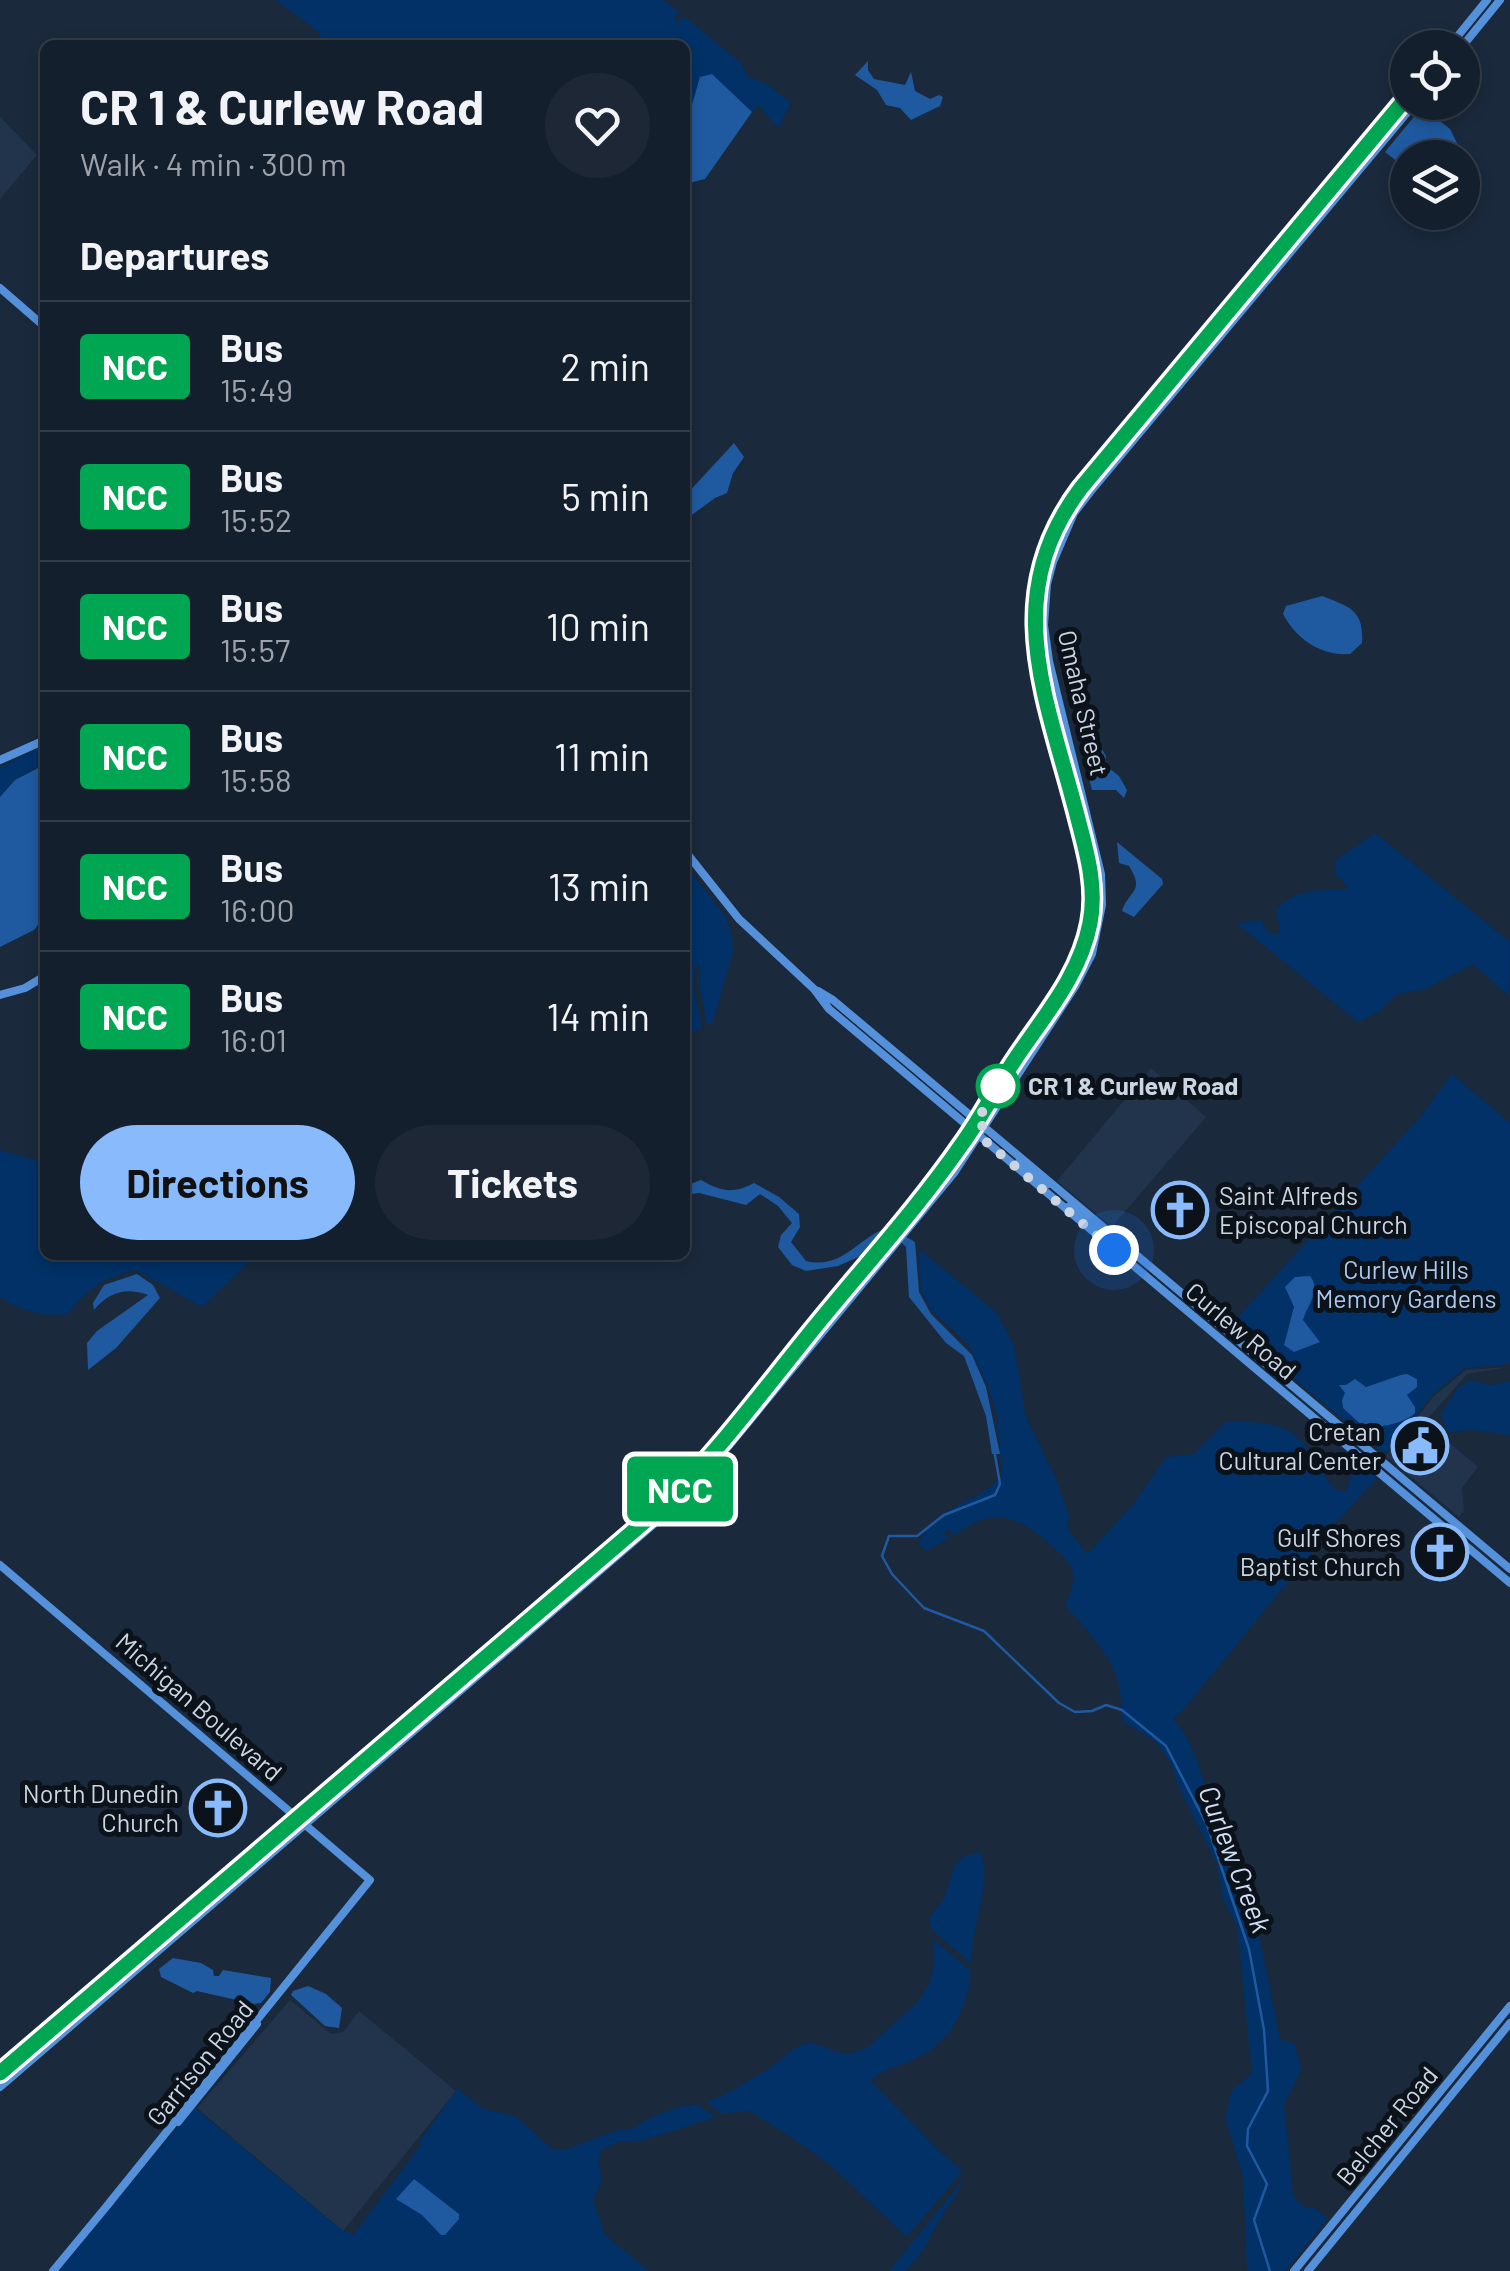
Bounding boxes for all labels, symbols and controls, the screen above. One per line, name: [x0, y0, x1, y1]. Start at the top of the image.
map controls: [1390, 30, 1480, 230]
button: locate: [1390, 30, 1480, 120]
button: heart: [545, 73, 650, 178]
text: CR 1 & Curlew Road: [80, 77, 484, 135]
button: layers: [1390, 140, 1480, 230]
text: Walk · 4 min · 300 m: [80, 144, 347, 182]
text: Departures: [80, 232, 269, 278]
text: Bus: [220, 324, 283, 370]
text: 2 min: [560, 343, 650, 389]
text: NCC: [102, 345, 168, 387]
text: 15:49: [220, 370, 293, 408]
text: Bus: [220, 454, 283, 500]
text: 5 min: [561, 473, 650, 519]
text: NCC: [102, 475, 168, 517]
text: 15:52: [220, 500, 292, 538]
text: Bus: [220, 584, 283, 630]
text: 10 min: [546, 603, 650, 649]
text: NCC: [102, 605, 168, 647]
street label: Omaha Street: [1053, 627, 1115, 779]
text: 15:57: [220, 630, 290, 668]
text: Bus: [220, 714, 283, 760]
text: 11 min: [554, 733, 650, 779]
text: NCC: [102, 735, 168, 777]
text: 15:58: [220, 760, 292, 798]
text: Bus: [220, 844, 283, 890]
text: 13 min: [548, 863, 650, 909]
text: NCC: [102, 865, 168, 907]
text: 16:00: [220, 890, 295, 928]
text: Bus: [220, 974, 283, 1020]
text: 14 min: [547, 993, 650, 1039]
text: NCC: [102, 995, 168, 1037]
text: 16:01: [220, 1020, 287, 1058]
marker: CR 1 & Curlew Road: [977, 1065, 1019, 1107]
place label: CR 1 & Curlew Road: [1028, 1070, 1239, 1100]
button: Directions: [80, 1125, 355, 1240]
button: Tickets: [375, 1125, 650, 1240]
church icon: Saint Alfreds Episcopal Church: [1150, 1180, 1210, 1240]
place label: Saint Alfreds Episcopal Church: [1219, 1180, 1408, 1239]
your location: [1089, 1225, 1139, 1275]
park label: Curlew Hills Memory Gardens: [1315, 1254, 1497, 1313]
street label: Curlew Road: [1180, 1275, 1303, 1385]
place label: Cretan Cultural Center: [1218, 1416, 1381, 1475]
public building icon: Cretan Cultural Center: [1390, 1416, 1450, 1476]
line badge: NCC: [622, 1456, 738, 1522]
text: NCC: [647, 1468, 713, 1510]
place label: Gulf Shores Baptist Church: [1240, 1522, 1401, 1581]
church icon: Gulf Shores Baptist Church: [1410, 1522, 1470, 1582]
street label: Michigan Boulevard: [110, 1626, 289, 1787]
place label: North Dunedin Church: [23, 1778, 179, 1837]
church icon: North Dunedin Church: [188, 1778, 248, 1838]
water label: Curlew Creek: [1192, 1780, 1280, 1937]
street label: Garrison Road: [140, 1994, 259, 2131]
street label: Belcher Road: [1329, 2060, 1443, 2191]

